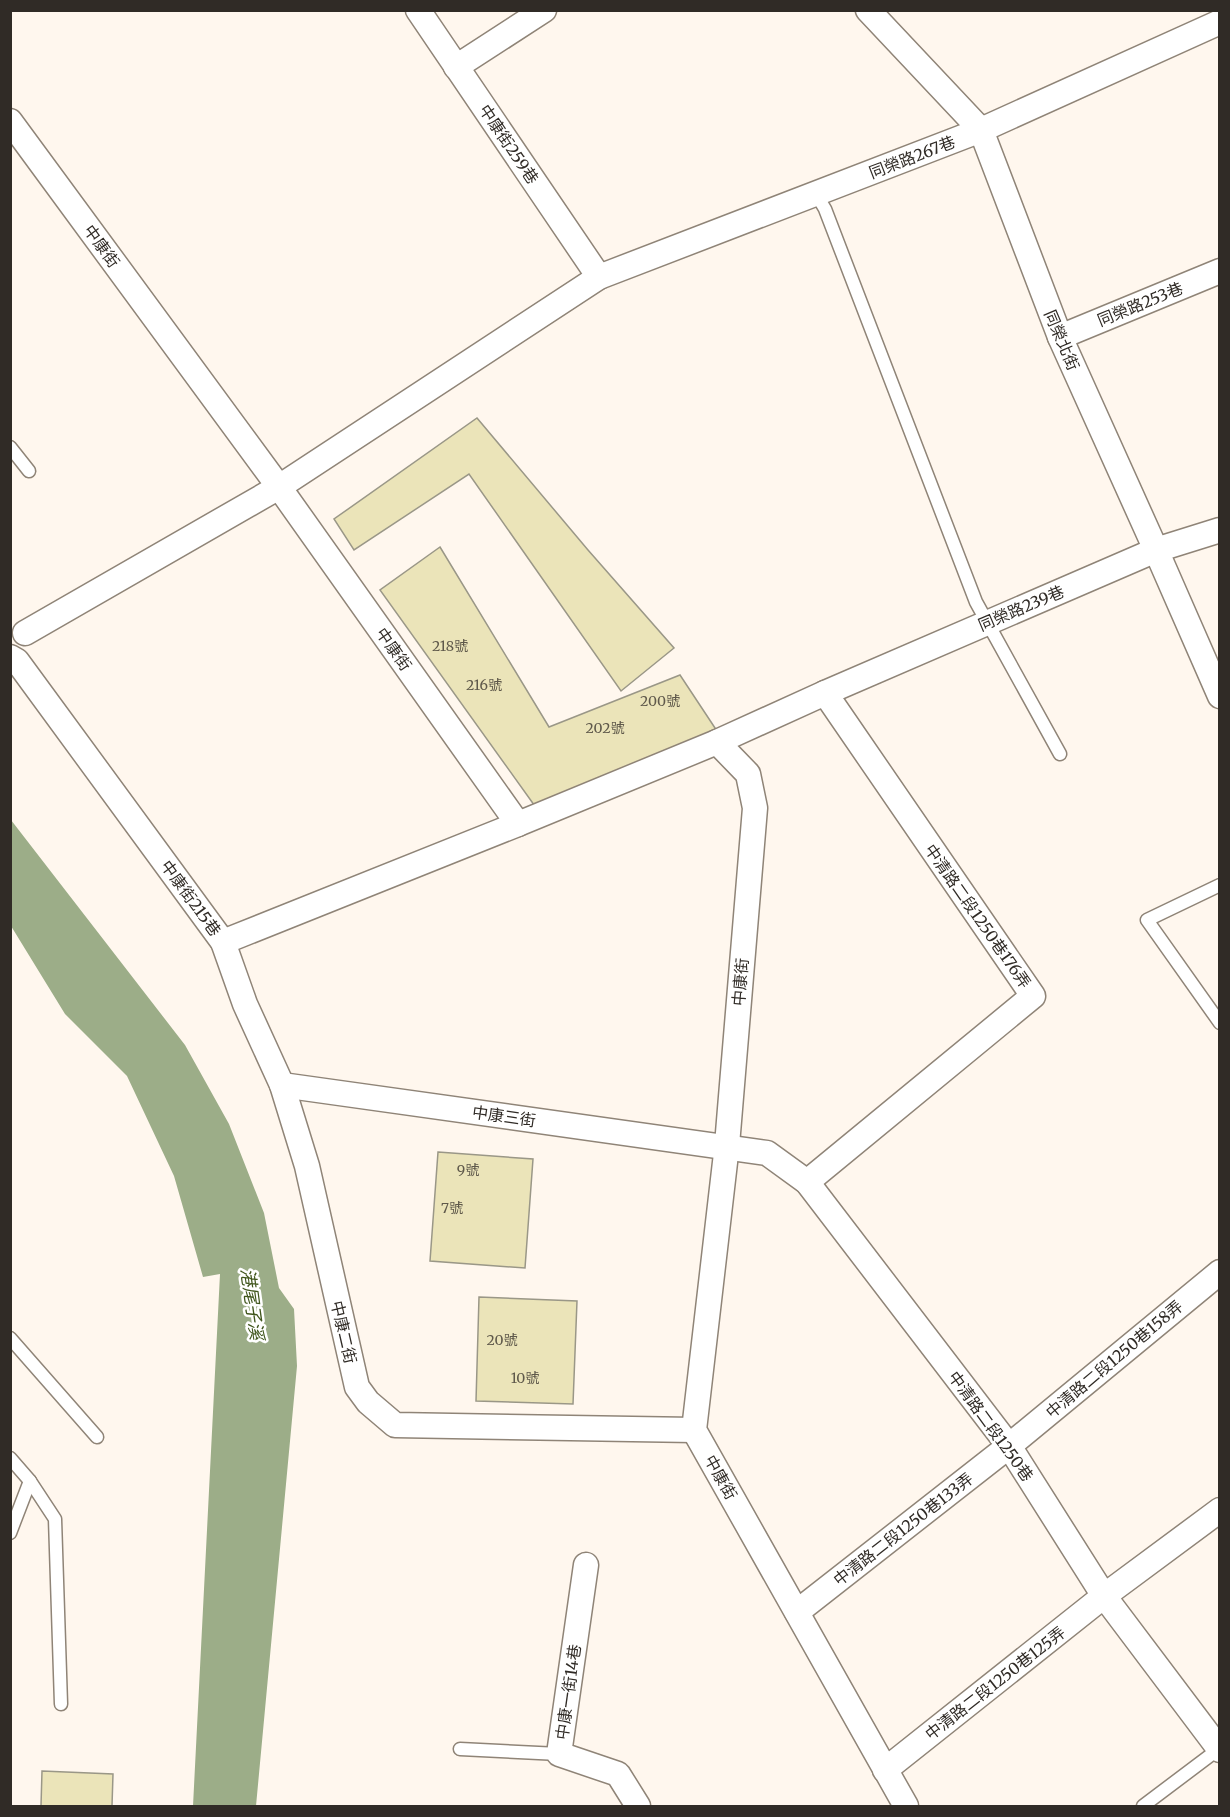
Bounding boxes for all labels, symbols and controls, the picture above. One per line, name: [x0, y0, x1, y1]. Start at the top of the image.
street label: 中康街259巷: [475, 101, 543, 187]
street label: 同榮路267巷: [866, 131, 958, 183]
street label: 中康街: [80, 221, 124, 271]
street label: 同榮路253巷: [1094, 278, 1186, 330]
street label: 同榮北街: [1040, 307, 1084, 373]
street label: 同榮路239巷: [975, 581, 1067, 635]
street label: 中康街: [372, 624, 416, 674]
house number: 218號: [432, 637, 468, 655]
house number: 216號: [466, 676, 502, 694]
house number: 200號: [640, 692, 680, 710]
house number: 202號: [586, 719, 624, 737]
street label: 中清路二段1250巷176弄: [921, 840, 1035, 992]
street label: 中康街215巷: [157, 856, 225, 940]
street label: 中康街: [728, 957, 752, 1007]
street label: 中康三街: [471, 1102, 537, 1130]
house number: 9號: [457, 1161, 479, 1179]
house number: 7號: [441, 1199, 463, 1217]
water label: 港尾子溪: [236, 1267, 269, 1344]
street label: 中清路二段1250巷158弄: [1041, 1296, 1187, 1422]
street label: 中康二街: [327, 1299, 361, 1365]
house number: 20號: [486, 1331, 518, 1349]
street label: 中清路二段1250巷: [944, 1367, 1038, 1485]
house number: 10號: [511, 1369, 539, 1387]
street label: 中康街: [701, 1451, 741, 1503]
street label: 中清路二段1250巷133弄: [829, 1468, 977, 1590]
street label: 中清路二段1250巷125弄: [921, 1622, 1069, 1744]
street label: 中康一街14巷: [551, 1643, 585, 1741]

